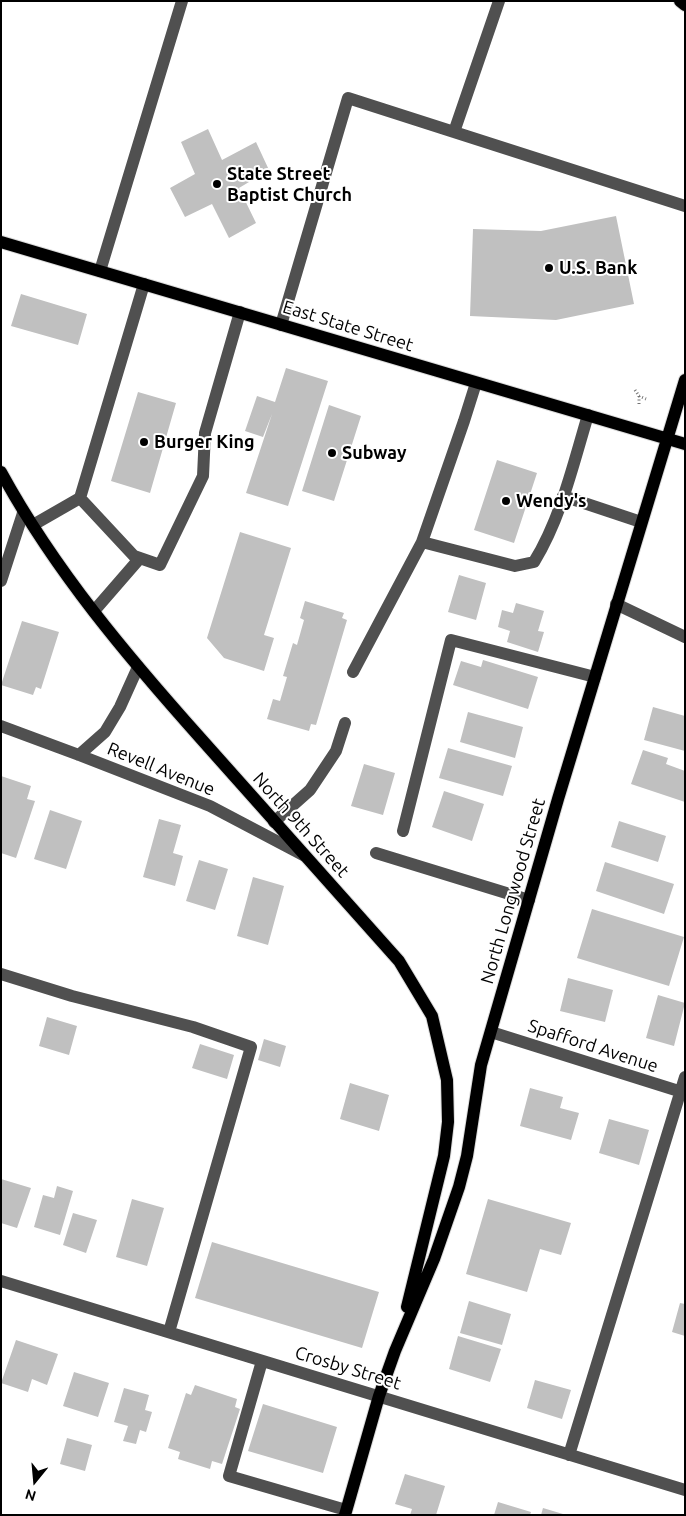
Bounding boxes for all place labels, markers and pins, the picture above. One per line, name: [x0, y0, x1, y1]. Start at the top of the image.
place label: State Street Baptist Church: [227, 163, 352, 205]
marker: State Street Baptist Church: [211, 178, 223, 190]
place label: U.S. Bank: [559, 257, 637, 279]
marker: U.S. Bank: [543, 262, 555, 274]
place label: Burger King: [154, 431, 255, 453]
marker: Burger King: [138, 436, 150, 448]
place label: Subway: [342, 442, 406, 464]
marker: Subway: [326, 447, 338, 459]
place label: Wendy's: [516, 490, 587, 512]
marker: Wendy's: [500, 495, 512, 507]

